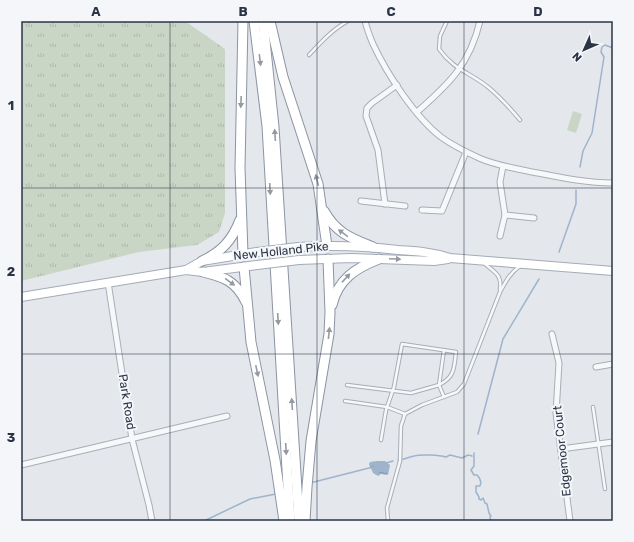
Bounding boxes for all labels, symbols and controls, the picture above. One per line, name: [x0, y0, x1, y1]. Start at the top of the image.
text: A: [91, 4, 101, 19]
text: B: [238, 4, 248, 19]
text: C: [386, 4, 396, 19]
text: D: [533, 4, 543, 19]
north arrow: [564, 30, 604, 70]
text: N: [570, 49, 585, 64]
one-way arrow: [256, 54, 263, 66]
one-way arrow: [238, 96, 245, 108]
text: 1: [8, 98, 14, 113]
one-way arrow: [271, 129, 278, 141]
one-way arrow: [313, 174, 319, 186]
one-way arrow: [267, 183, 274, 195]
one-way arrow: [338, 229, 348, 237]
street label: New Holland Pike: [233, 239, 330, 263]
one-way arrow: [389, 256, 401, 263]
text: 2: [7, 264, 15, 279]
one-way arrow: [342, 273, 351, 283]
one-way arrow: [225, 278, 235, 286]
one-way arrow: [275, 313, 281, 326]
one-way arrow: [326, 327, 332, 339]
one-way arrow: [254, 365, 260, 377]
street label: Park Road: [116, 373, 138, 431]
one-way arrow: [288, 398, 295, 410]
street label: Edgemoor Court: [550, 405, 574, 497]
text: 3: [7, 430, 16, 445]
one-way arrow: [282, 443, 289, 455]

